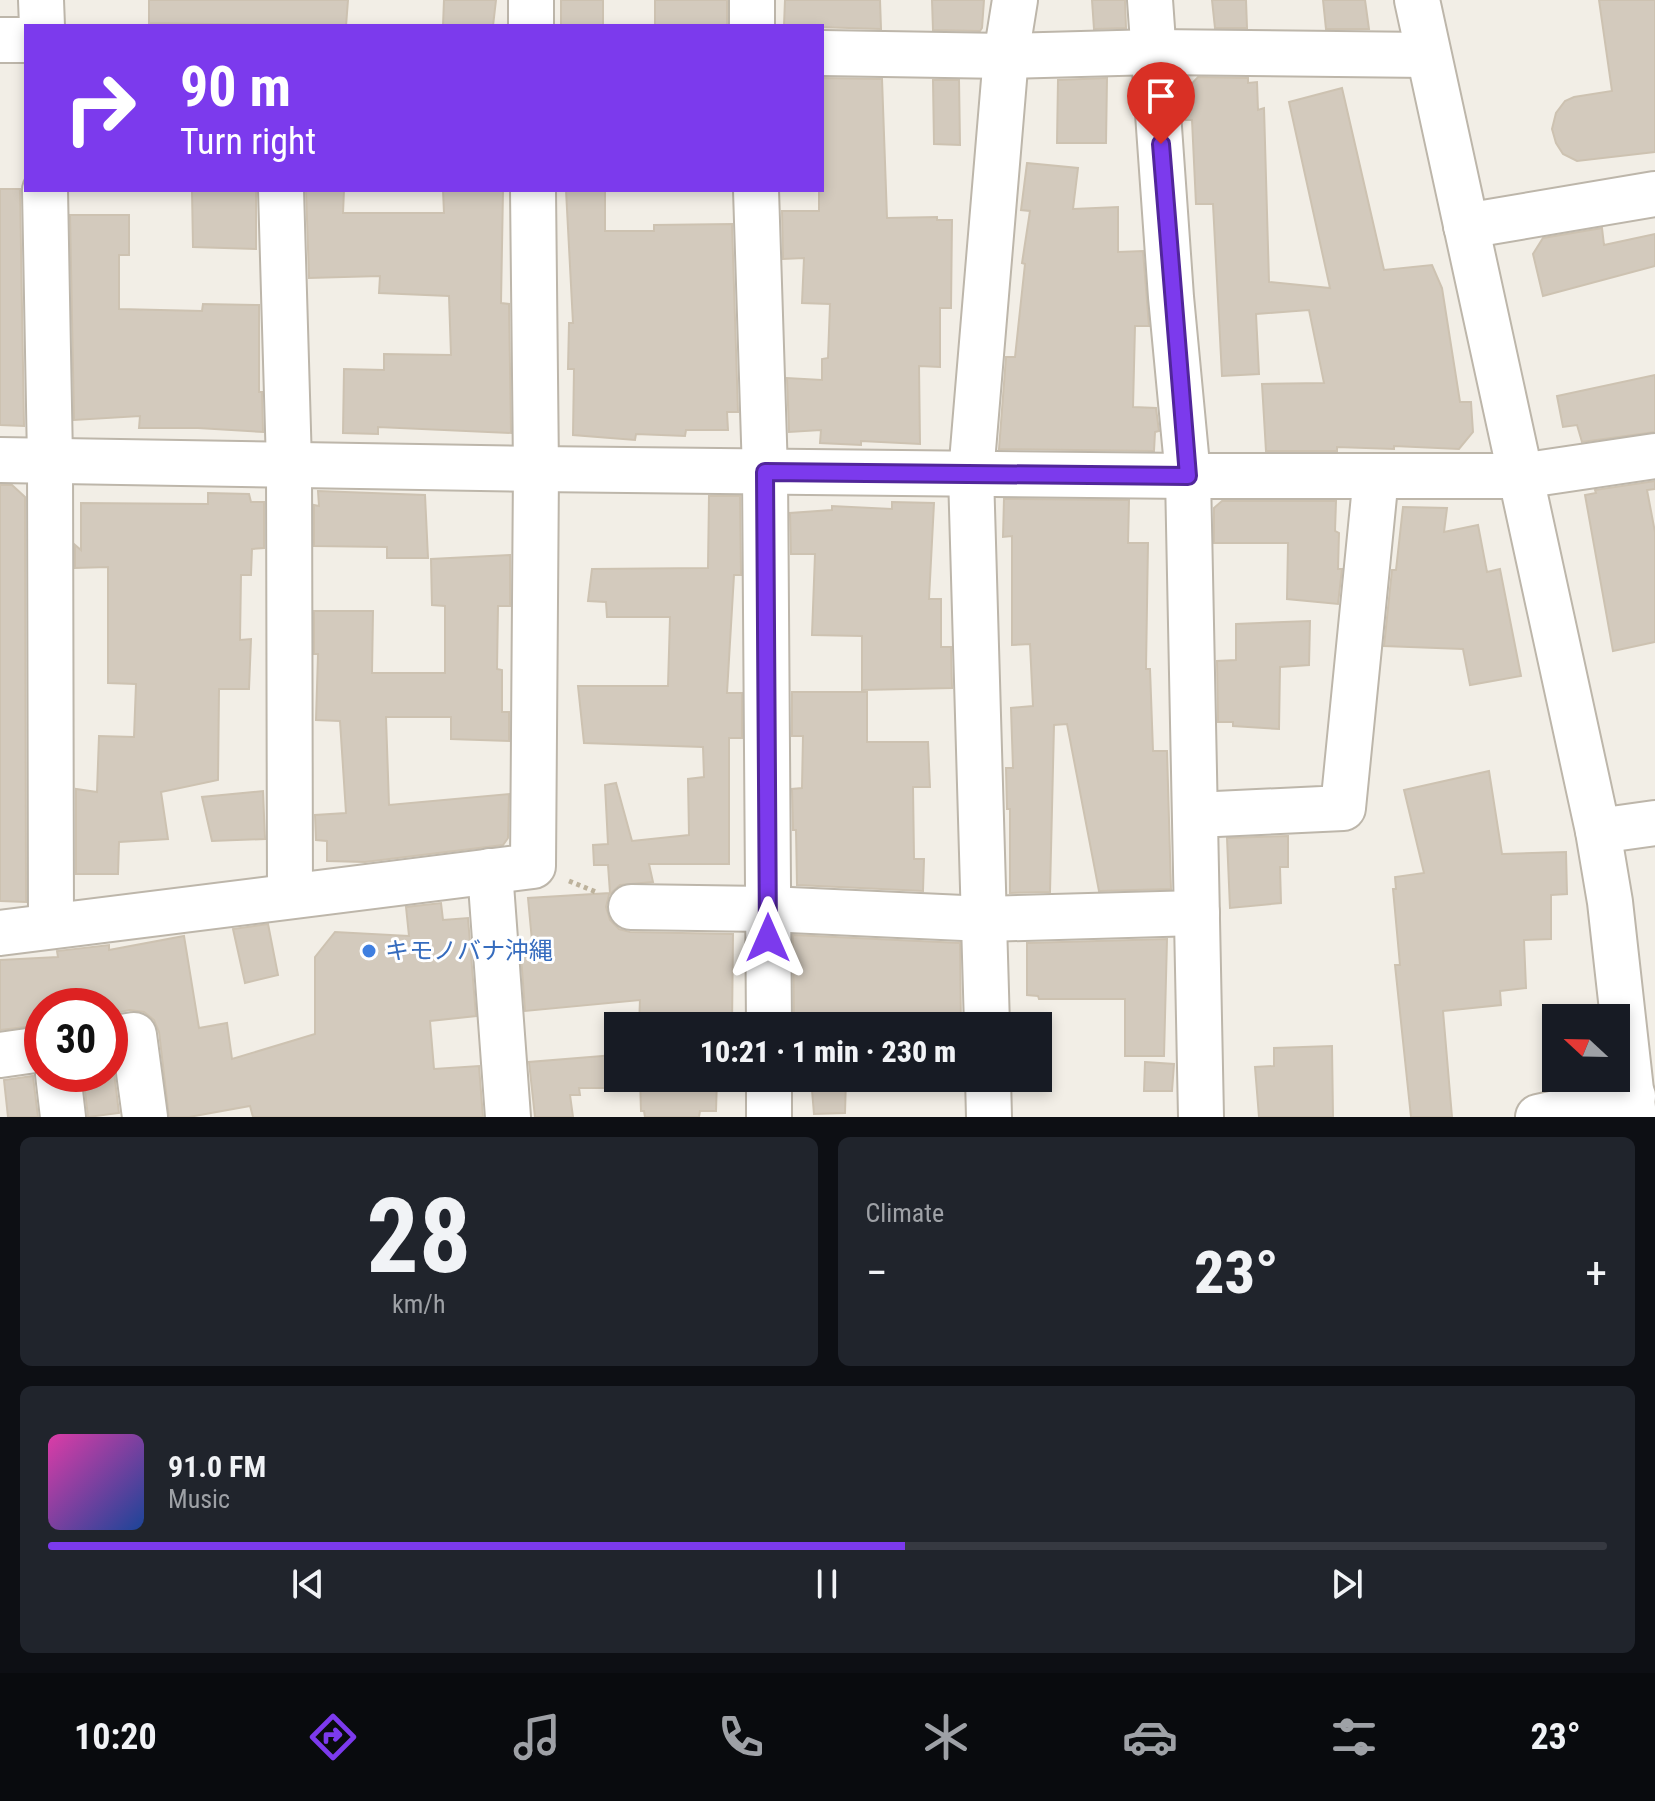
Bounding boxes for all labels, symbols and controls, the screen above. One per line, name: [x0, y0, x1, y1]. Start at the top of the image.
text: 90 m: [180, 54, 291, 120]
icon: right: [48, 56, 152, 160]
pin: [1127, 62, 1195, 144]
icon: arrive: [1139, 74, 1183, 118]
text: Turn right: [180, 121, 316, 163]
position arrow: [726, 896, 810, 980]
place label: キモノバナ沖縄: [385, 937, 553, 965]
marker: キモノバナ沖縄: [360, 942, 378, 960]
speed limit sign: 30: [24, 988, 128, 1092]
north arrow: [1542, 1004, 1630, 1092]
map controls: [1542, 1004, 1630, 1092]
text: 10:21 · 1 min · 230 m: [700, 1034, 956, 1069]
text: 28: [366, 1176, 471, 1297]
text: Climate: [866, 1198, 944, 1228]
text: 23°: [1194, 1237, 1279, 1308]
text: −: [866, 1247, 888, 1299]
text: +: [1585, 1247, 1607, 1299]
text: km/h: [392, 1289, 446, 1319]
text: 91.0 FM: [168, 1449, 266, 1484]
text: Music: [168, 1484, 230, 1514]
icon: previous: [286, 1562, 330, 1606]
icon: pause: [805, 1562, 849, 1606]
icon: next: [1325, 1562, 1369, 1606]
icon: directions: [305, 1709, 361, 1765]
icon: music: [509, 1709, 565, 1765]
icon: phone: [713, 1709, 769, 1765]
icon: climate: [918, 1709, 974, 1765]
icon: car: [1122, 1709, 1178, 1765]
icon: filters: [1326, 1709, 1382, 1765]
text: 10:20: [74, 1716, 157, 1758]
text: 23°: [1530, 1716, 1581, 1758]

